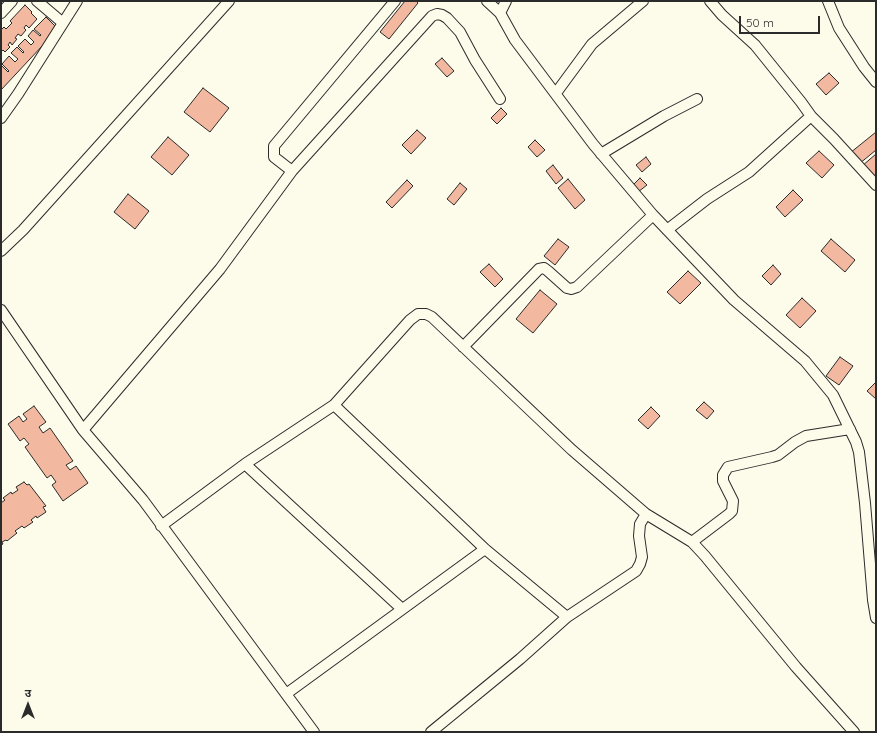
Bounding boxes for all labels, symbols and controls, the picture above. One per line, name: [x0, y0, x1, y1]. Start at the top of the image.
scale bar: [741, 8, 822, 34]
text: 50 m: [746, 15, 774, 30]
north arrow: [8, 685, 48, 725]
text: उ: [25, 686, 31, 700]

